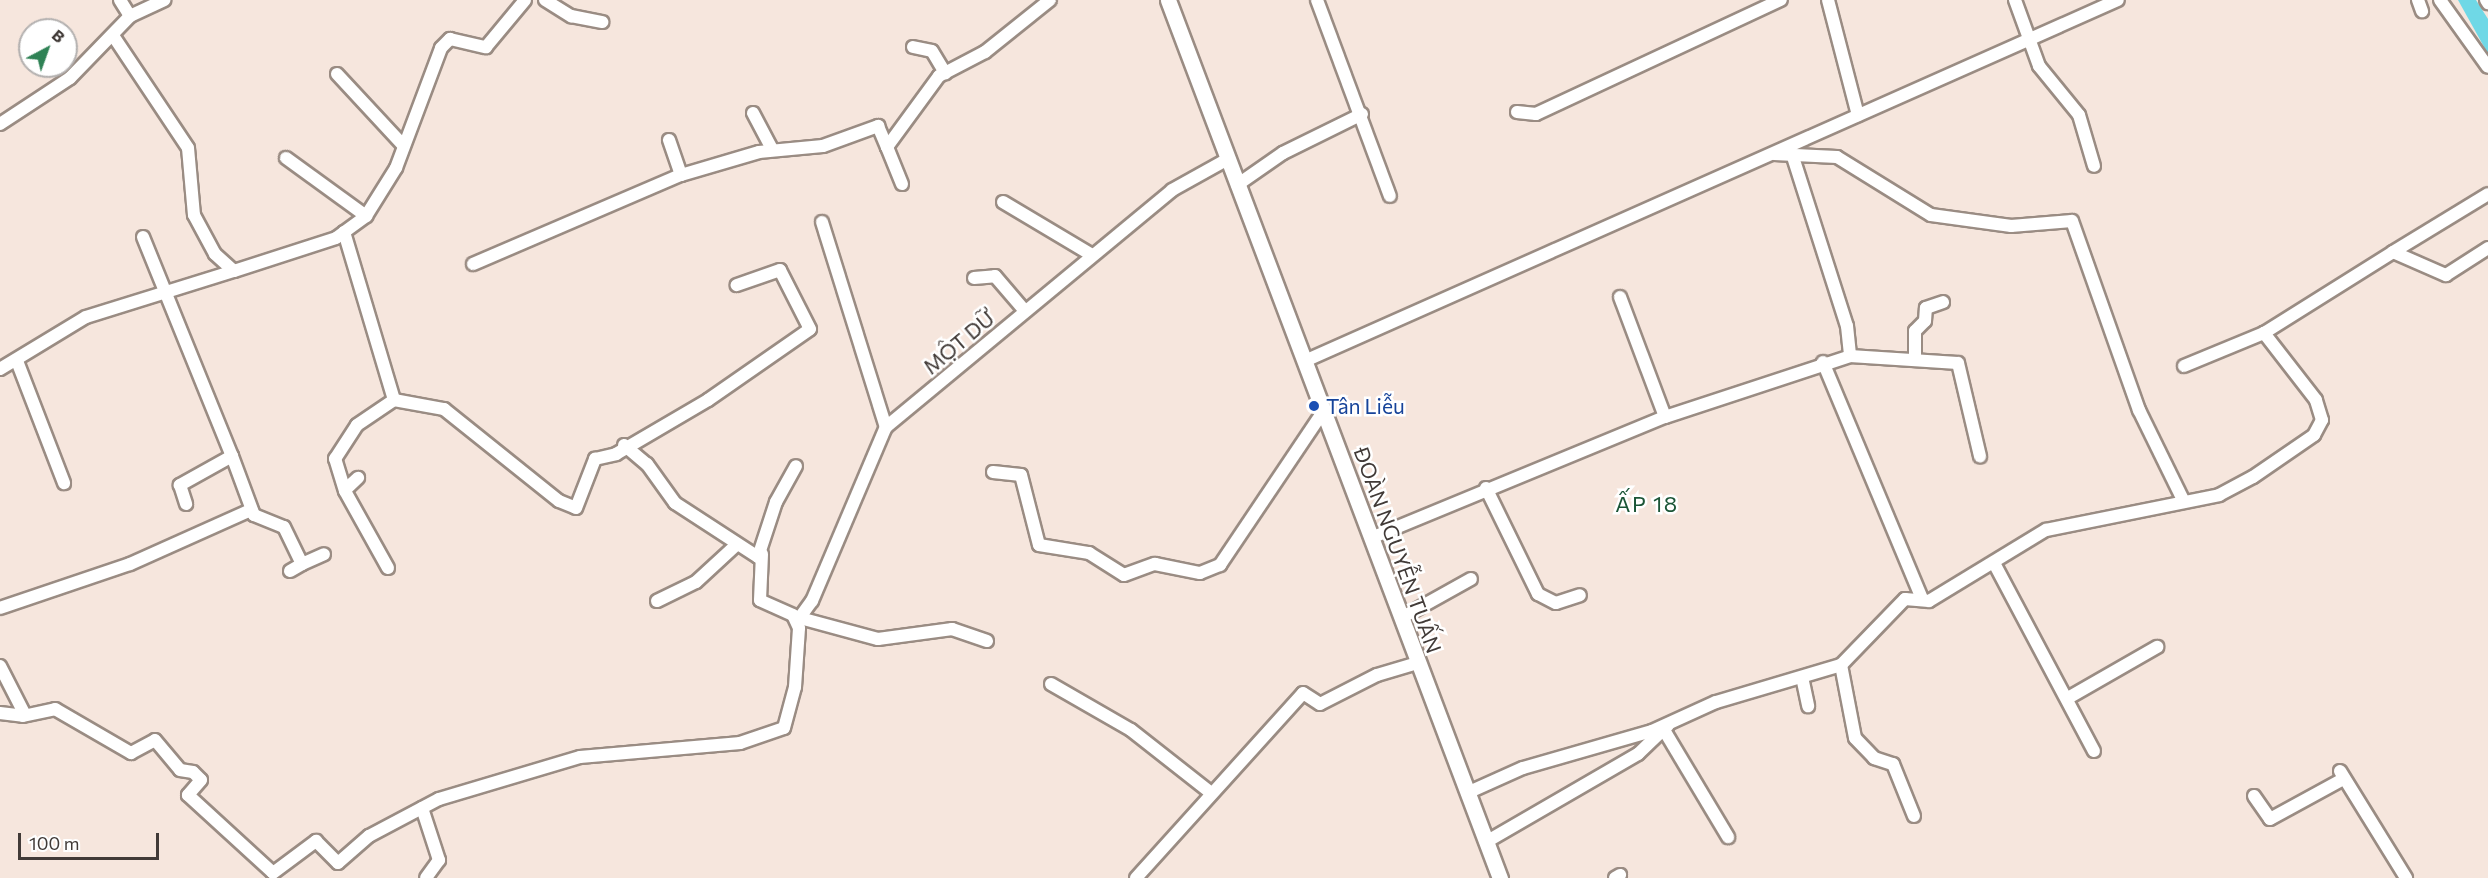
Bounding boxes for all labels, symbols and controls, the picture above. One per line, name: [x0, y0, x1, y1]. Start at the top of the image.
north arrow: [18, 18, 78, 78]
text: B: [49, 25, 69, 46]
street label: MỘT DỮ: [918, 305, 1000, 379]
place label: Tân Liễu: [1326, 393, 1405, 419]
marker: Tân Liễu: [1307, 399, 1321, 413]
street label: ĐOÀN NGUYỄN TUẤN: [1349, 444, 1447, 656]
district label: ẤP 18: [1615, 491, 1679, 517]
scale bar: [21, 821, 162, 859]
text: 100 m: [29, 832, 79, 854]

